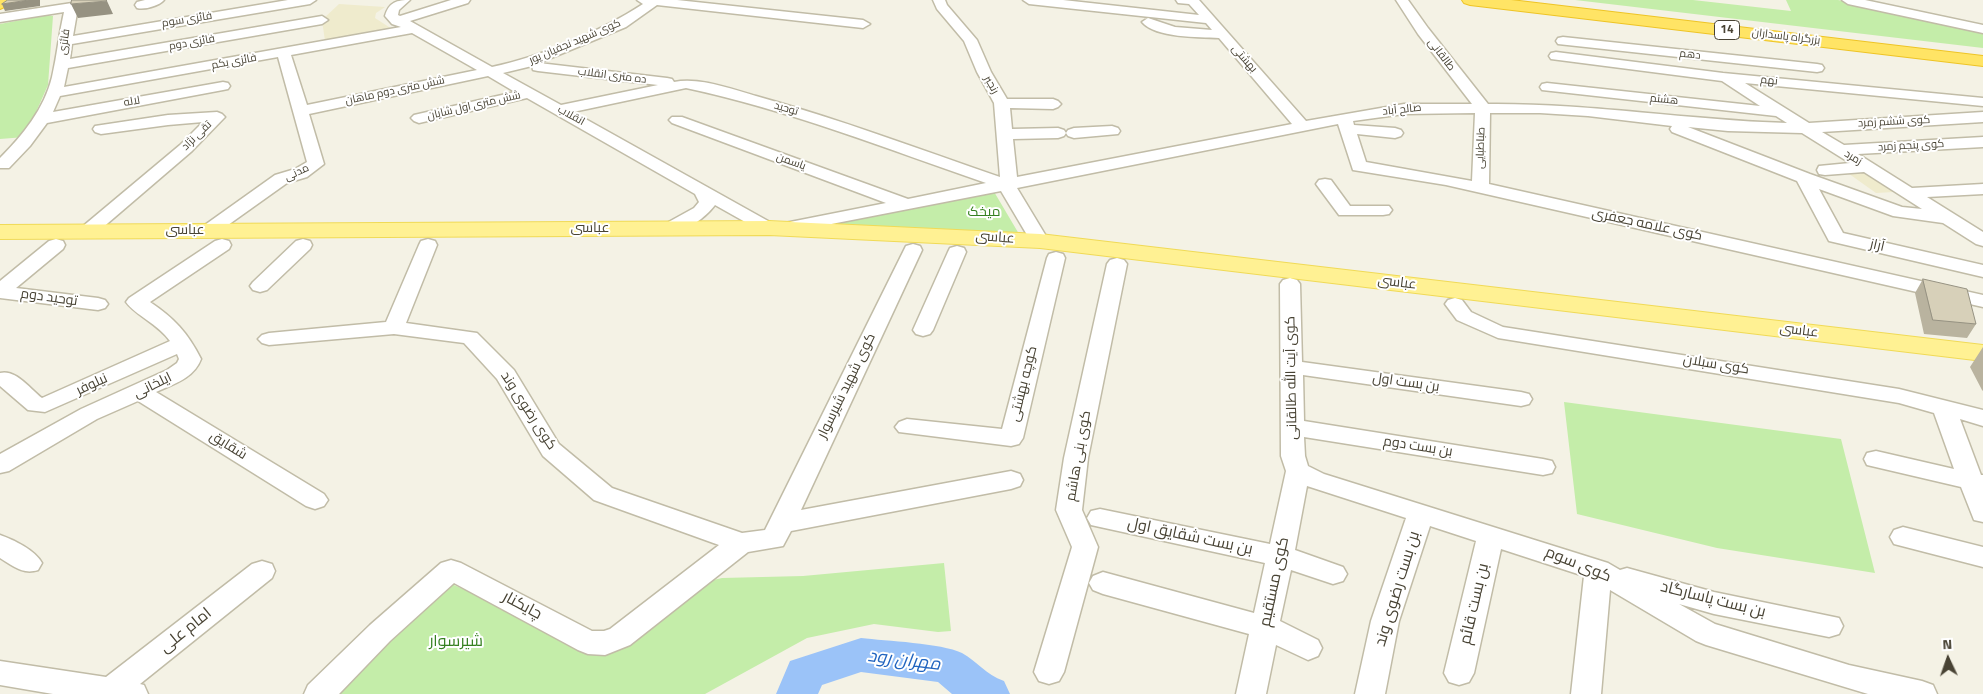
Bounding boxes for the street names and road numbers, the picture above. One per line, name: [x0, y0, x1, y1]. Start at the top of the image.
street label: فائزی سوم: [161, 10, 213, 30]
street label: کوی شهید نجفیان پور: [527, 17, 623, 67]
road number: 14: [1714, 20, 1740, 40]
street label: بزرگراه پاسداران: [1751, 26, 1821, 48]
street label: فائزی: [57, 28, 73, 56]
street label: فائزی دوم: [168, 32, 216, 54]
street label: طالقانی: [1424, 36, 1458, 74]
street label: بهشتی: [1228, 42, 1260, 76]
street label: دهم: [1679, 47, 1701, 63]
street label: فائزی یکم: [210, 52, 258, 72]
street label: ده متری انقلاب: [577, 65, 647, 87]
street label: رنجبر: [981, 73, 1001, 97]
street label: شش متری دوم ماهان: [344, 74, 446, 108]
street label: نهم: [1760, 74, 1778, 88]
street label: شش متری اول شایان: [426, 89, 522, 123]
street label: هشتم: [1649, 92, 1679, 108]
street label: لاله: [123, 94, 141, 110]
street label: توحید: [772, 99, 800, 119]
street label: صالح آباد: [1382, 101, 1422, 119]
street label: انقلاب: [555, 103, 587, 129]
street label: کوی ششم زمرد: [1858, 114, 1930, 130]
street label: تقی نژاد: [179, 119, 215, 153]
street label: طباطبایی: [1474, 127, 1488, 169]
street label: کوی پنجم زمرد: [1877, 138, 1945, 154]
street label: زمرد: [1842, 148, 1864, 168]
street label: یاسمن: [774, 151, 808, 173]
street label: مدنی: [283, 162, 311, 184]
street label: کوی علامه جعفری: [1590, 205, 1704, 245]
street label: عباسى: [570, 221, 610, 237]
street label: عباسى: [165, 223, 205, 239]
street label: عباسى: [975, 228, 1015, 248]
street label: آراز: [1868, 236, 1886, 256]
street label: عباسى: [1377, 272, 1417, 294]
street label: توحید دوم: [19, 286, 79, 310]
street label: کوی آیت الله طالقانی: [1283, 316, 1301, 440]
street label: عباسى: [1779, 320, 1819, 342]
street label: کوی شهید شیرسوار: [814, 331, 880, 441]
street label: کوچه بهشتی: [1006, 344, 1042, 424]
street label: کوی سبلان: [1682, 351, 1750, 379]
street label: کوی رضوی وند: [496, 369, 560, 453]
street label: نیلوفر: [74, 370, 110, 400]
street label: ایلخانی: [131, 370, 175, 402]
street label: بن بست اول: [1371, 370, 1441, 396]
street label: کوی بنی هاشم: [1063, 409, 1095, 503]
street label: شقایق: [206, 428, 250, 464]
street label: بن بست دوم: [1382, 433, 1454, 461]
street label: بن بست شقایق اول: [1126, 514, 1254, 560]
street label: بن بست رضوی وند: [1371, 529, 1425, 649]
street label: کوی مستقیم: [1256, 535, 1294, 629]
street label: کوی سوم: [1542, 543, 1614, 587]
street label: بن بست قائم: [1456, 561, 1494, 647]
street label: بن بست پاسارگاد: [1658, 578, 1768, 622]
street label: چایکنار: [499, 588, 545, 624]
street label: امام علی: [156, 604, 216, 658]

